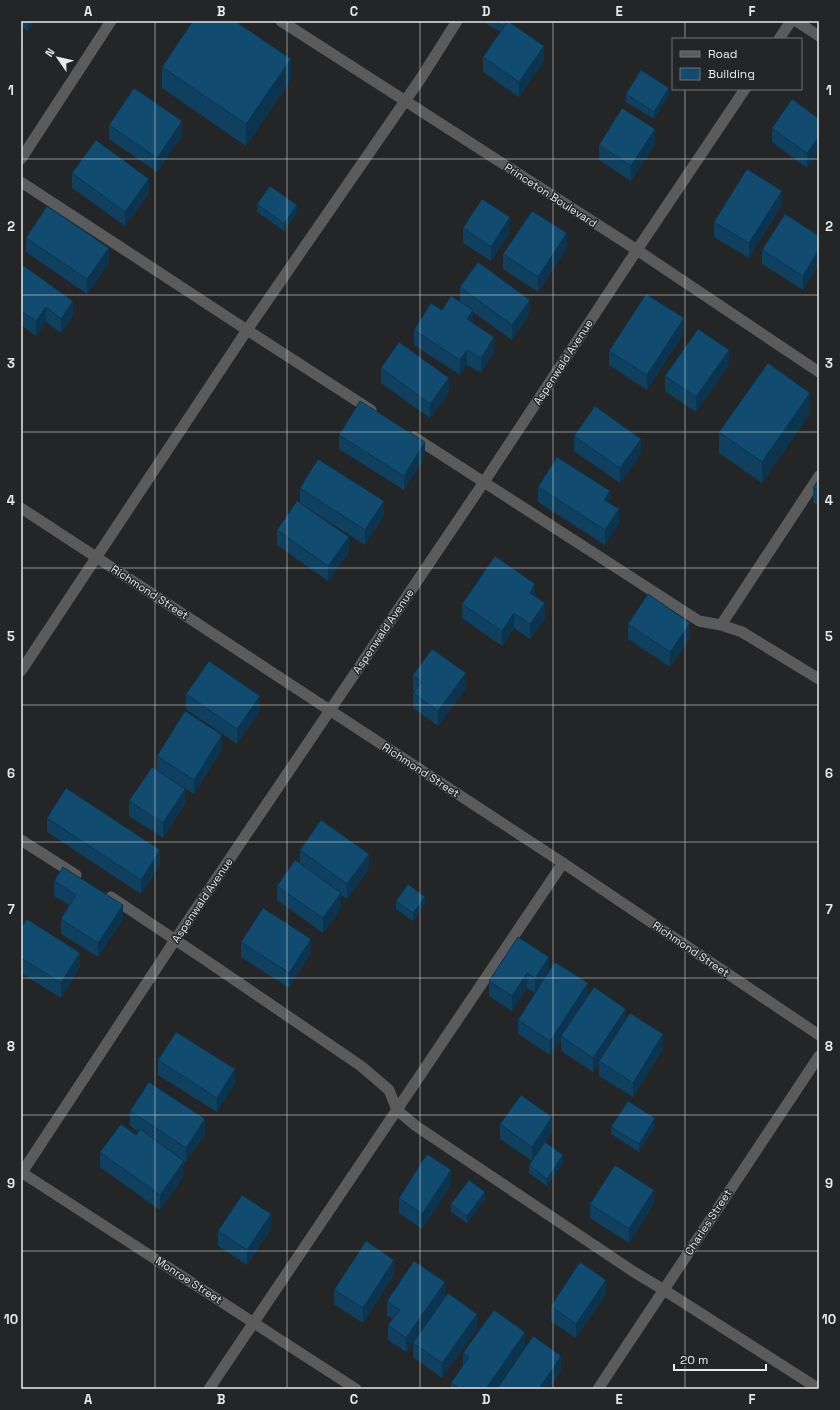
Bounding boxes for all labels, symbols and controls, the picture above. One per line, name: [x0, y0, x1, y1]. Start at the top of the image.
text: A: [84, 3, 93, 20]
text: B: [217, 3, 226, 20]
text: C: [350, 3, 358, 20]
text: D: [482, 3, 491, 20]
text: E: [615, 3, 623, 20]
text: F: [749, 3, 756, 20]
north arrow: [38, 38, 78, 78]
legend: [672, 38, 802, 90]
text: N: [42, 45, 58, 59]
text: Road: [708, 46, 737, 62]
text: Building: [708, 66, 755, 82]
text: 1: [8, 82, 14, 99]
text: 1: [826, 82, 832, 99]
street label: Princeton Boulevard: [502, 160, 600, 230]
text: 2: [7, 218, 15, 235]
text: 2: [825, 218, 833, 235]
street label: Aspenwald Avenue: [530, 317, 596, 407]
text: 3: [7, 355, 15, 372]
text: 3: [825, 355, 833, 372]
text: 4: [7, 492, 15, 509]
text: 4: [825, 492, 833, 509]
street label: Richmond Street: [109, 562, 191, 622]
street label: Aspenwald Avenue: [349, 586, 417, 676]
text: 5: [7, 628, 15, 645]
text: 5: [825, 628, 833, 645]
street label: Richmond Street: [380, 740, 462, 800]
text: 6: [7, 765, 15, 782]
text: 6: [825, 765, 833, 782]
street label: Aspenwald Avenue: [168, 855, 236, 945]
text: 7: [7, 901, 15, 918]
text: 7: [825, 901, 833, 918]
street label: Richmond Street: [650, 918, 732, 980]
text: 8: [7, 1038, 15, 1055]
text: 8: [825, 1038, 833, 1055]
text: 9: [7, 1175, 15, 1192]
text: 9: [825, 1175, 833, 1192]
street label: Charles Street: [682, 1186, 734, 1258]
street label: Monroe Street: [153, 1253, 225, 1307]
text: 10: [4, 1311, 18, 1328]
text: 10: [822, 1311, 836, 1328]
scale bar: [674, 1346, 766, 1372]
text: 20 m: [680, 1352, 708, 1368]
text: A: [84, 1391, 93, 1408]
text: B: [217, 1391, 226, 1408]
text: C: [350, 1391, 358, 1408]
text: D: [482, 1391, 491, 1408]
text: E: [615, 1391, 623, 1408]
text: F: [749, 1391, 756, 1408]

